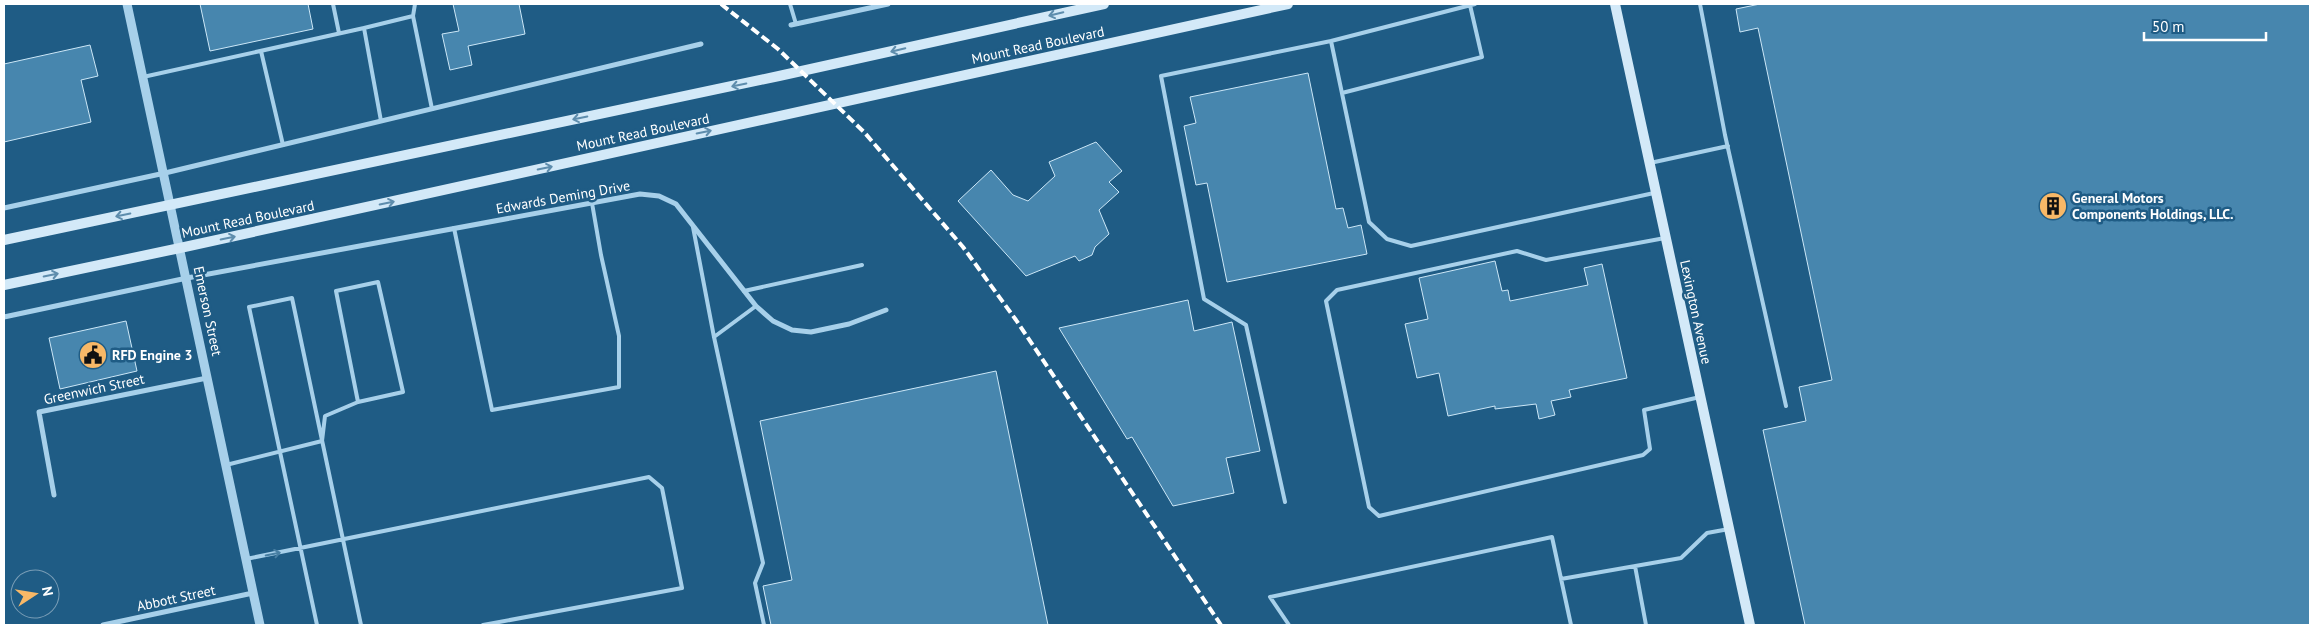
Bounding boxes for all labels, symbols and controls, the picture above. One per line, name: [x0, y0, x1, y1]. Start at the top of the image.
one-way arrow: [1049, 10, 1065, 19]
scale bar: [2144, 10, 2266, 42]
text: 50 m: [2152, 17, 2185, 36]
street label: Mount Read Boulevard: [970, 22, 1106, 68]
one-way arrow: [890, 46, 906, 55]
one-way arrow: [731, 80, 747, 90]
street label: Mount Read Boulevard: [575, 109, 711, 155]
one-way arrow: [572, 114, 588, 123]
one-way arrow: [695, 127, 711, 136]
one-way arrow: [537, 162, 553, 172]
street label: Edwards Deming Drive: [495, 176, 631, 218]
place label: General Motors Components Holdings, LLC.: [2072, 189, 2233, 223]
building icon: General Motors Components Holdings, LLC.: [2038, 191, 2068, 221]
street label: Mount Read Boulevard: [180, 196, 316, 242]
one-way arrow: [378, 198, 394, 207]
one-way arrow: [116, 211, 132, 220]
one-way arrow: [219, 233, 235, 242]
street label: Lexington Avenue: [1676, 258, 1716, 366]
street label: Emerson Street: [190, 264, 226, 358]
one-way arrow: [43, 270, 59, 279]
public building icon: RFD Engine 3: [78, 340, 108, 370]
place label: RFD Engine 3: [112, 346, 192, 364]
street label: Greenwich Street: [42, 369, 146, 408]
one-way arrow: [265, 549, 281, 558]
north arrow: [10, 569, 60, 619]
street label: Abbott Street: [135, 581, 217, 615]
text: N: [38, 585, 57, 598]

